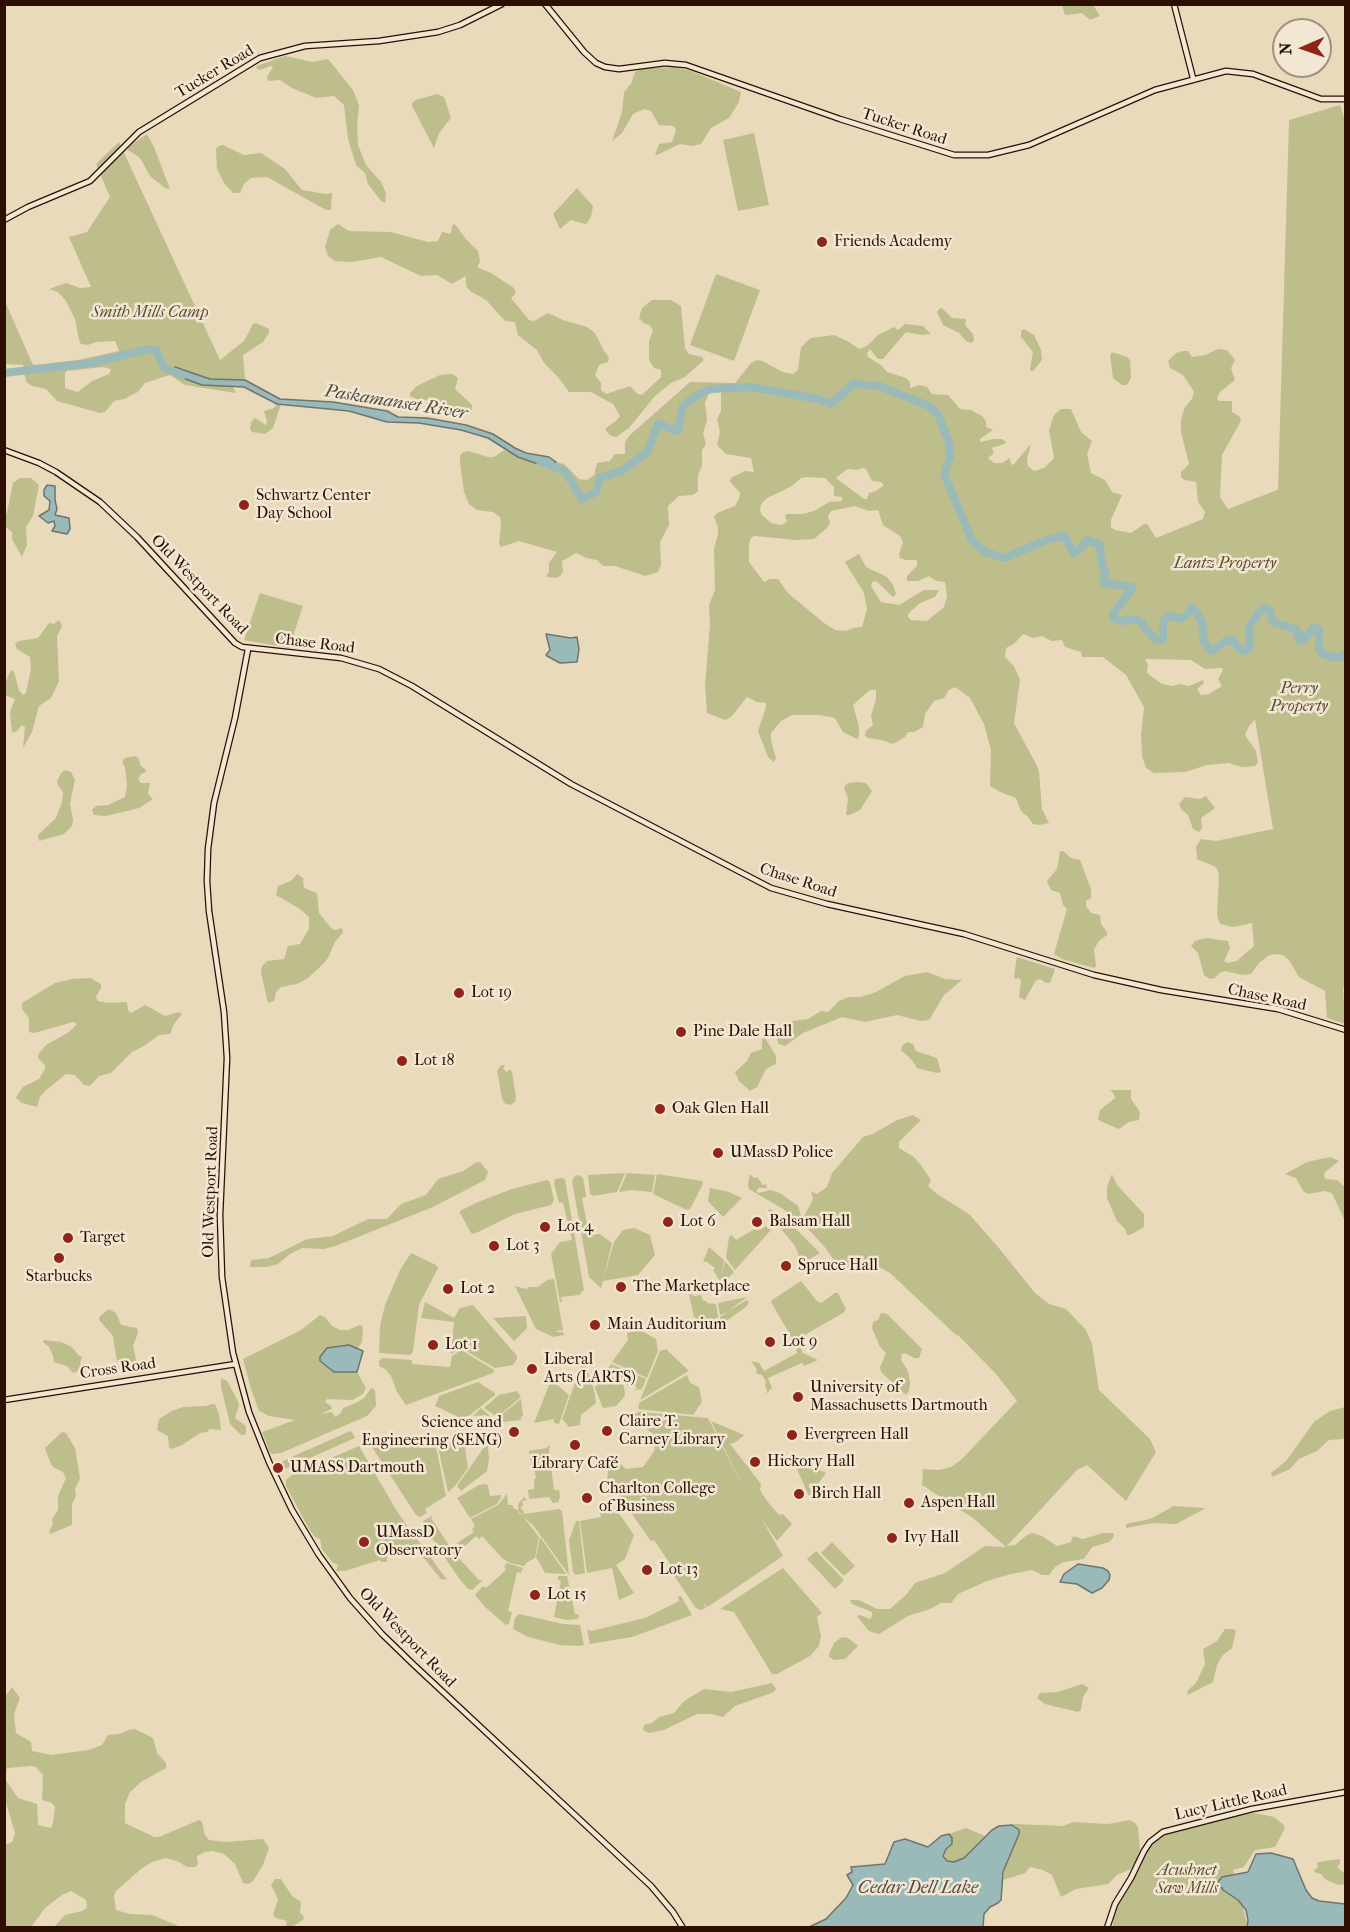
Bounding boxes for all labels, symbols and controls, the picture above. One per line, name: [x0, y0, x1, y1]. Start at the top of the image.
north arrow: [1272, 18, 1332, 78]
street label: Tucker Road: [172, 41, 258, 103]
text: N: [1276, 42, 1295, 55]
street label: Tucker Road: [859, 104, 949, 150]
place label: Friends Academy: [834, 232, 952, 252]
marker: Friends Academy: [815, 235, 829, 249]
park label: Smith Mills Camp: [91, 303, 209, 323]
water label: Paskamanset River: [323, 381, 469, 425]
place label: Schwartz Center Day School: [256, 486, 370, 524]
marker: Schwartz Center Day School: [237, 498, 251, 512]
street label: Old Westport Road: [146, 531, 252, 639]
park label: Lantz Property: [1174, 554, 1276, 574]
street label: Chase Road: [274, 630, 356, 658]
park label: Perry Property: [1270, 679, 1328, 717]
street label: Chase Road: [757, 860, 839, 902]
street label: Chase Road: [1226, 980, 1308, 1016]
place label: Lot 19: [471, 983, 512, 1003]
marker: Lot 19: [452, 986, 466, 1000]
place label: Pine Dale Hall: [693, 1022, 792, 1042]
marker: Pine Dale Hall: [674, 1025, 688, 1039]
place label: Lot 18: [414, 1051, 455, 1071]
marker: Lot 18: [395, 1054, 409, 1068]
place label: Oak Glen Hall: [672, 1099, 769, 1119]
marker: Oak Glen Hall: [653, 1102, 667, 1116]
street label: Old Westport Road: [199, 1126, 223, 1258]
place label: UMassD Police: [730, 1143, 833, 1163]
marker: UMassD Police: [711, 1146, 725, 1160]
place label: Lot 6: [680, 1212, 716, 1232]
place label: Balsam Hall: [769, 1212, 850, 1232]
marker: Lot 6: [661, 1215, 675, 1229]
marker: Balsam Hall: [750, 1215, 764, 1229]
place label: Lot 4: [557, 1217, 593, 1237]
marker: Lot 4: [538, 1220, 552, 1234]
place label: Target: [80, 1228, 126, 1248]
marker: Target: [61, 1231, 75, 1245]
place label: Lot 3: [506, 1236, 539, 1256]
marker: Lot 3: [487, 1239, 501, 1253]
marker: Starbucks: [52, 1251, 66, 1265]
place label: Spruce Hall: [798, 1256, 878, 1276]
marker: Spruce Hall: [779, 1259, 793, 1273]
place label: Starbucks: [26, 1267, 92, 1287]
place label: The Marketplace: [633, 1277, 750, 1297]
place label: Lot 2: [460, 1279, 495, 1299]
marker: The Marketplace: [614, 1280, 628, 1294]
marker: Lot 2: [441, 1282, 455, 1296]
place label: Main Auditorium: [607, 1315, 726, 1335]
marker: Main Auditorium: [588, 1318, 602, 1332]
place label: Lot 9: [782, 1332, 817, 1352]
place label: Lot 1: [445, 1335, 478, 1355]
marker: Lot 9: [763, 1335, 777, 1349]
marker: Lot 1: [426, 1338, 440, 1352]
place label: Liberal Arts (LARTS): [544, 1350, 636, 1388]
street label: Cross Road: [79, 1354, 157, 1384]
marker: Liberal Arts (LARTS): [525, 1362, 539, 1376]
place label: University of Massachusetts Dartmouth: [810, 1378, 988, 1416]
marker: University of Massachusetts Dartmouth: [791, 1390, 805, 1404]
place label: Claire T. Carney Library: [619, 1412, 725, 1450]
place label: Science and Engineering (SENG): [362, 1413, 502, 1451]
marker: Claire T. Carney Library: [600, 1424, 614, 1438]
marker: Science and Engineering (SENG): [507, 1425, 521, 1439]
place label: Evergreen Hall: [804, 1425, 909, 1445]
marker: Evergreen Hall: [785, 1428, 799, 1442]
marker: Library Café: [568, 1438, 582, 1452]
place label: Hickory Hall: [767, 1452, 855, 1472]
place label: Library Café: [532, 1454, 618, 1474]
marker: Hickory Hall: [748, 1455, 762, 1469]
place label: UMASS Dartmouth: [290, 1458, 425, 1478]
marker: UMASS Dartmouth: [271, 1461, 285, 1475]
place label: Charlton College of Business: [599, 1479, 715, 1517]
place label: Birch Hall: [811, 1484, 881, 1504]
marker: Birch Hall: [792, 1487, 806, 1501]
marker: Charlton College of Business: [580, 1491, 594, 1505]
place label: Aspen Hall: [921, 1493, 996, 1513]
marker: Aspen Hall: [902, 1496, 916, 1510]
place label: UMassD Observatory: [376, 1523, 462, 1561]
place label: Ivy Hall: [904, 1528, 959, 1548]
marker: Ivy Hall: [885, 1531, 899, 1545]
marker: UMassD Observatory: [357, 1535, 371, 1549]
place label: Lot 13: [659, 1560, 698, 1580]
marker: Lot 13: [640, 1563, 654, 1577]
street label: Old Westport Road: [354, 1584, 460, 1692]
place label: Lot 15: [547, 1585, 586, 1605]
marker: Lot 15: [528, 1588, 542, 1602]
street label: Lucy Little Road: [1173, 1781, 1289, 1825]
park label: Acushnet Saw Mills: [1156, 1861, 1218, 1899]
water label: Cedar Dell Lake: [858, 1878, 978, 1900]

